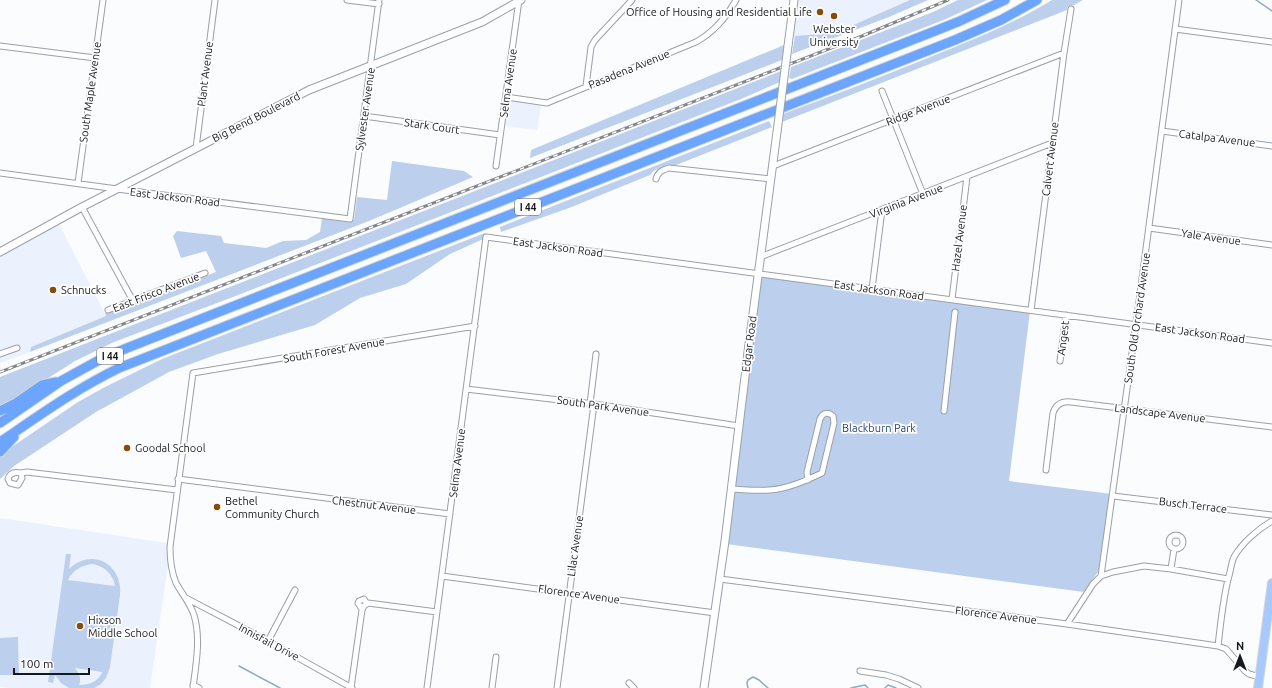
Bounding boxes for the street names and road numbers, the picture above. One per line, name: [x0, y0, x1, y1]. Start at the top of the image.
street label: South Maple Avenue: [77, 41, 103, 143]
street label: Plant Avenue: [195, 41, 215, 107]
street label: Pasadena Avenue: [587, 47, 671, 91]
street label: Selma Avenue: [497, 48, 519, 118]
street label: Sylvester Avenue: [353, 67, 377, 151]
street label: Big Bend Boulevard: [210, 90, 302, 144]
street label: Ridge Avenue: [884, 92, 952, 128]
street label: Stark Court: [403, 116, 461, 136]
street label: Calvert Avenue: [1039, 121, 1061, 197]
street label: Catalpa Avenue: [1178, 127, 1256, 149]
street label: Virginia Avenue: [868, 182, 944, 220]
street label: East Jackson Road: [129, 186, 221, 208]
road number: I 44: [515, 199, 541, 215]
street label: Hazel Avenue: [949, 204, 969, 272]
street label: Yale Avenue: [1180, 227, 1242, 247]
street label: East Jackson Road: [512, 235, 604, 259]
street label: South Old Orchard Avenue: [1122, 252, 1152, 384]
street label: East Frisco Avenue: [111, 270, 201, 314]
street label: East Jackson Road: [833, 278, 925, 302]
street label: Edgar Road: [740, 315, 758, 373]
street label: Angest: [1055, 319, 1071, 356]
street label: East Jackson Road: [1154, 321, 1246, 345]
street label: South Forest Avenue: [282, 335, 386, 365]
road number: I 44: [97, 348, 123, 364]
street label: South Park Avenue: [556, 394, 650, 418]
street label: Landscape Avenue: [1114, 401, 1206, 425]
street label: Selma Avenue: [447, 428, 467, 498]
street label: Chestnut Avenue: [331, 494, 417, 516]
street label: Busch Terrace: [1158, 495, 1228, 515]
street label: Lilac Avenue: [565, 515, 585, 577]
street label: Florence Avenue: [537, 582, 621, 606]
street label: Florence Avenue: [954, 604, 1038, 626]
street label: Innisfail Drive: [237, 621, 301, 663]

